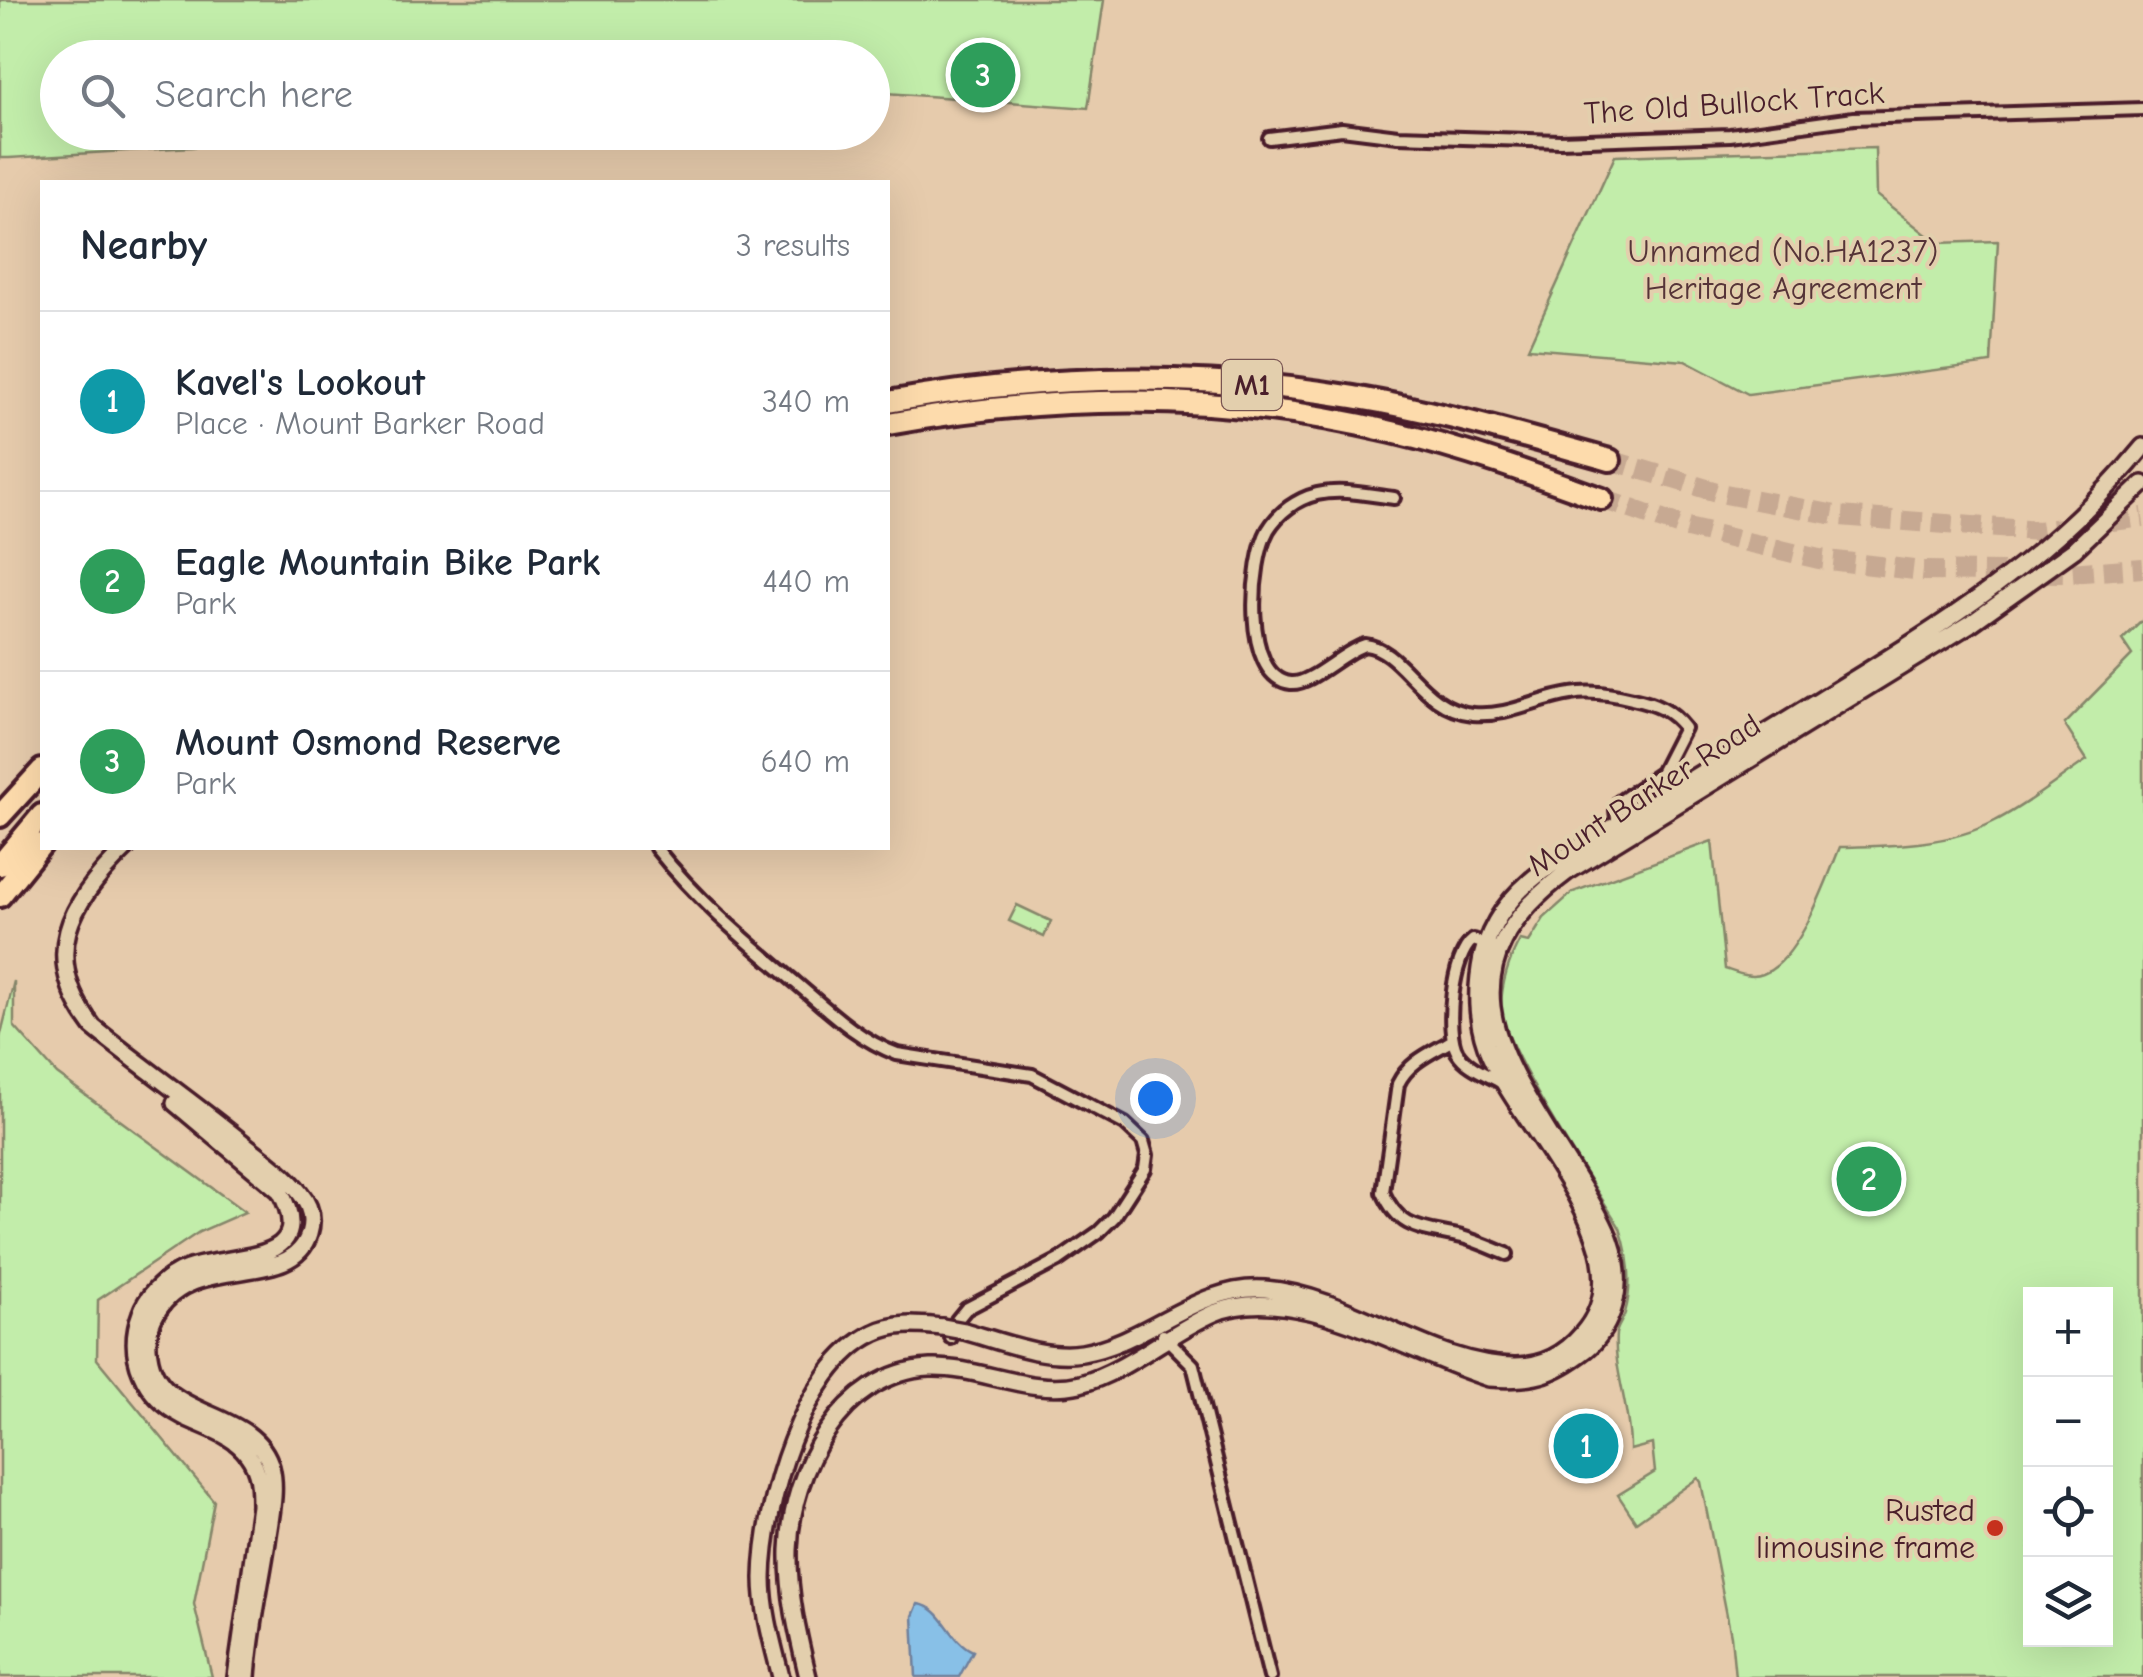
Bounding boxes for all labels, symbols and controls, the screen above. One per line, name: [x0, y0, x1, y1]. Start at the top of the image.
pin: 3: [950, 38, 1016, 112]
search box: [40, 40, 890, 150]
icon: search: [75, 68, 130, 123]
text: Search here: [155, 73, 353, 117]
street label: The Old Bullock Track: [1583, 74, 1886, 132]
text: Nearby: [80, 221, 207, 270]
text: 3 results: [736, 227, 850, 264]
park label: Unnamed (No.HA1237) Heritage Agreement: [1628, 233, 1938, 307]
road number: M1: [1222, 360, 1282, 410]
text: Kavel's Lookout: [175, 361, 425, 405]
text: 1: [106, 383, 119, 420]
text: 340 m: [762, 383, 850, 420]
text: Place · Mount Barker Road: [175, 405, 545, 442]
text: Eagle Mountain Bike Park: [175, 541, 600, 585]
text: 2: [105, 563, 120, 600]
text: 440 m: [762, 563, 850, 600]
text: Park: [175, 585, 236, 622]
street label: Mount Barker Road: [1521, 706, 1767, 884]
text: Mount Osmond Reserve: [175, 721, 561, 765]
text: 3: [105, 743, 120, 780]
text: 640 m: [761, 743, 850, 780]
text: Park: [175, 765, 236, 802]
your location: [1130, 1073, 1181, 1124]
pin: 2: [1836, 1142, 1902, 1216]
map controls: [2023, 1287, 2113, 1647]
button: +: [2023, 1287, 2113, 1377]
button: −: [2023, 1377, 2113, 1467]
pin: 1: [1554, 1408, 1618, 1484]
button: locate: [2023, 1467, 2113, 1557]
place label: Rusted limousine frame: [1756, 1492, 1975, 1566]
marker: Rusted limousine frame: [1984, 1517, 2006, 1539]
button: layers: [2023, 1557, 2113, 1647]

